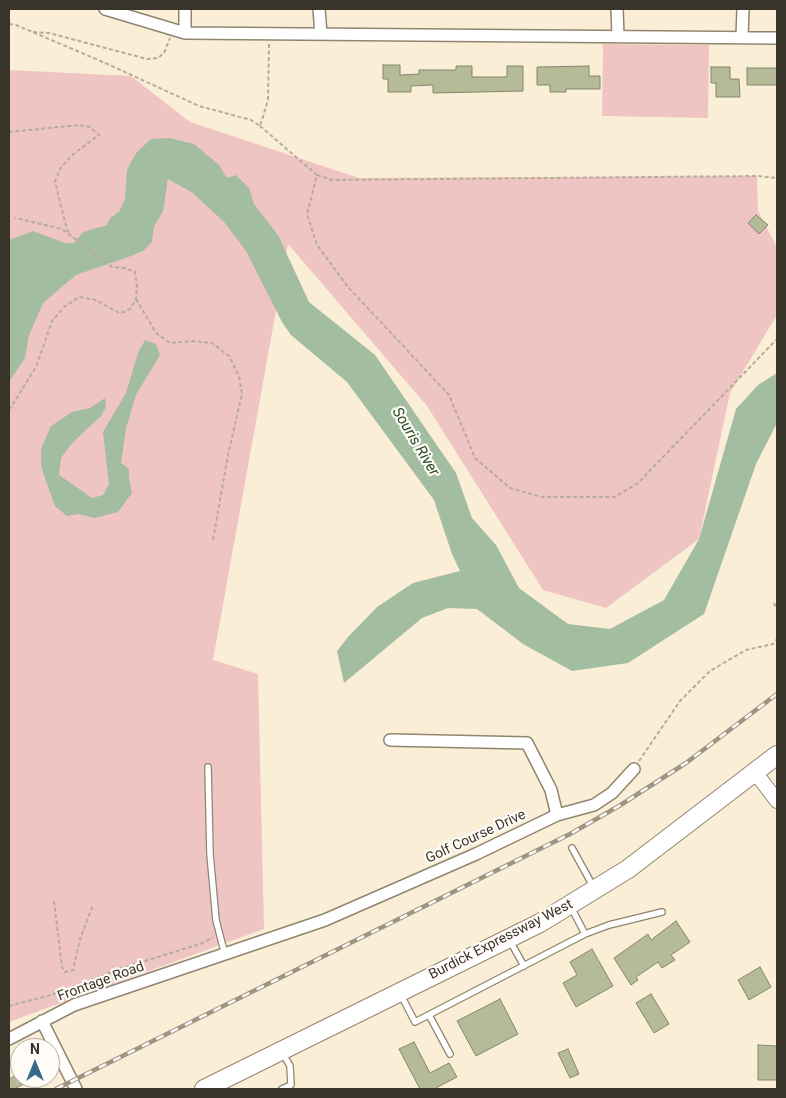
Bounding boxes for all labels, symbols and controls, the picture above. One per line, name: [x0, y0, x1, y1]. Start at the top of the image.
water label: Souris River: [388, 404, 442, 480]
street label: Golf Course Drive: [423, 806, 529, 868]
street label: Burdick Expressway West: [426, 896, 576, 984]
street label: Frontage Road: [55, 959, 147, 1005]
north arrow: [10, 1038, 60, 1088]
text: N: [30, 1041, 40, 1057]

